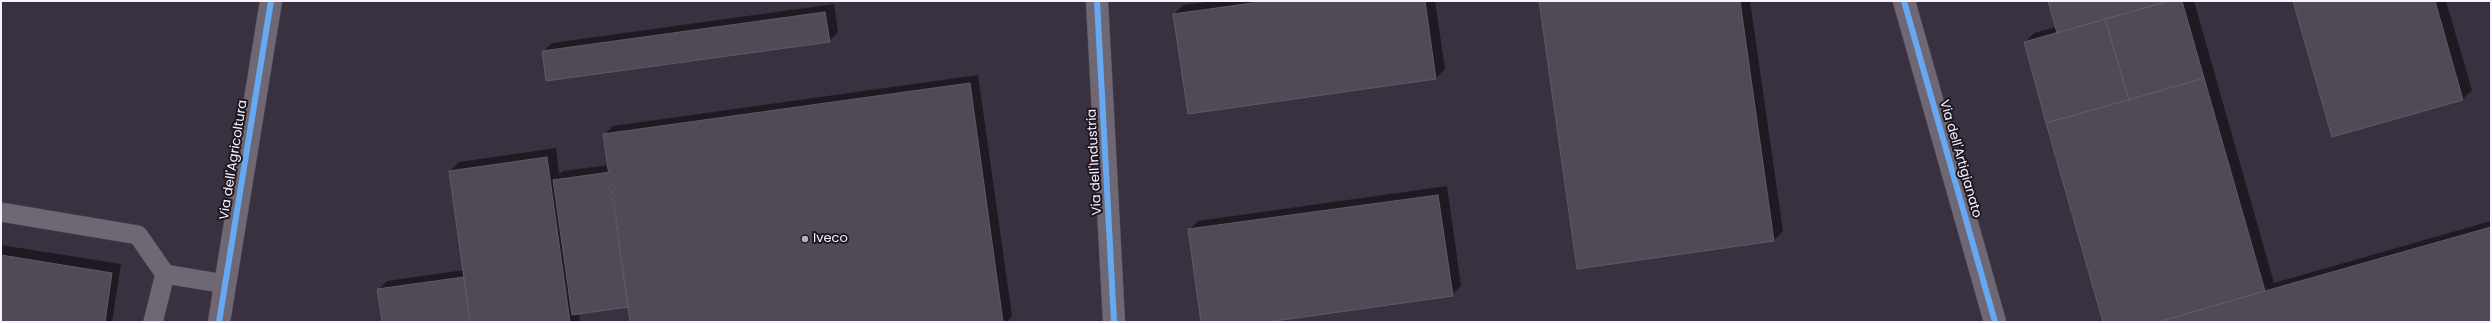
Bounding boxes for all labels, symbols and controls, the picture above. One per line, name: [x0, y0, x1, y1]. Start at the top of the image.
street label: Via dell'Artigianato: [1936, 98, 1984, 220]
street label: Via dell'Agricoltura: [217, 99, 251, 221]
street label: Via dell'Industria: [1084, 108, 1106, 216]
place label: Iveco: [813, 231, 848, 247]
marker: Iveco: [800, 234, 810, 244]

